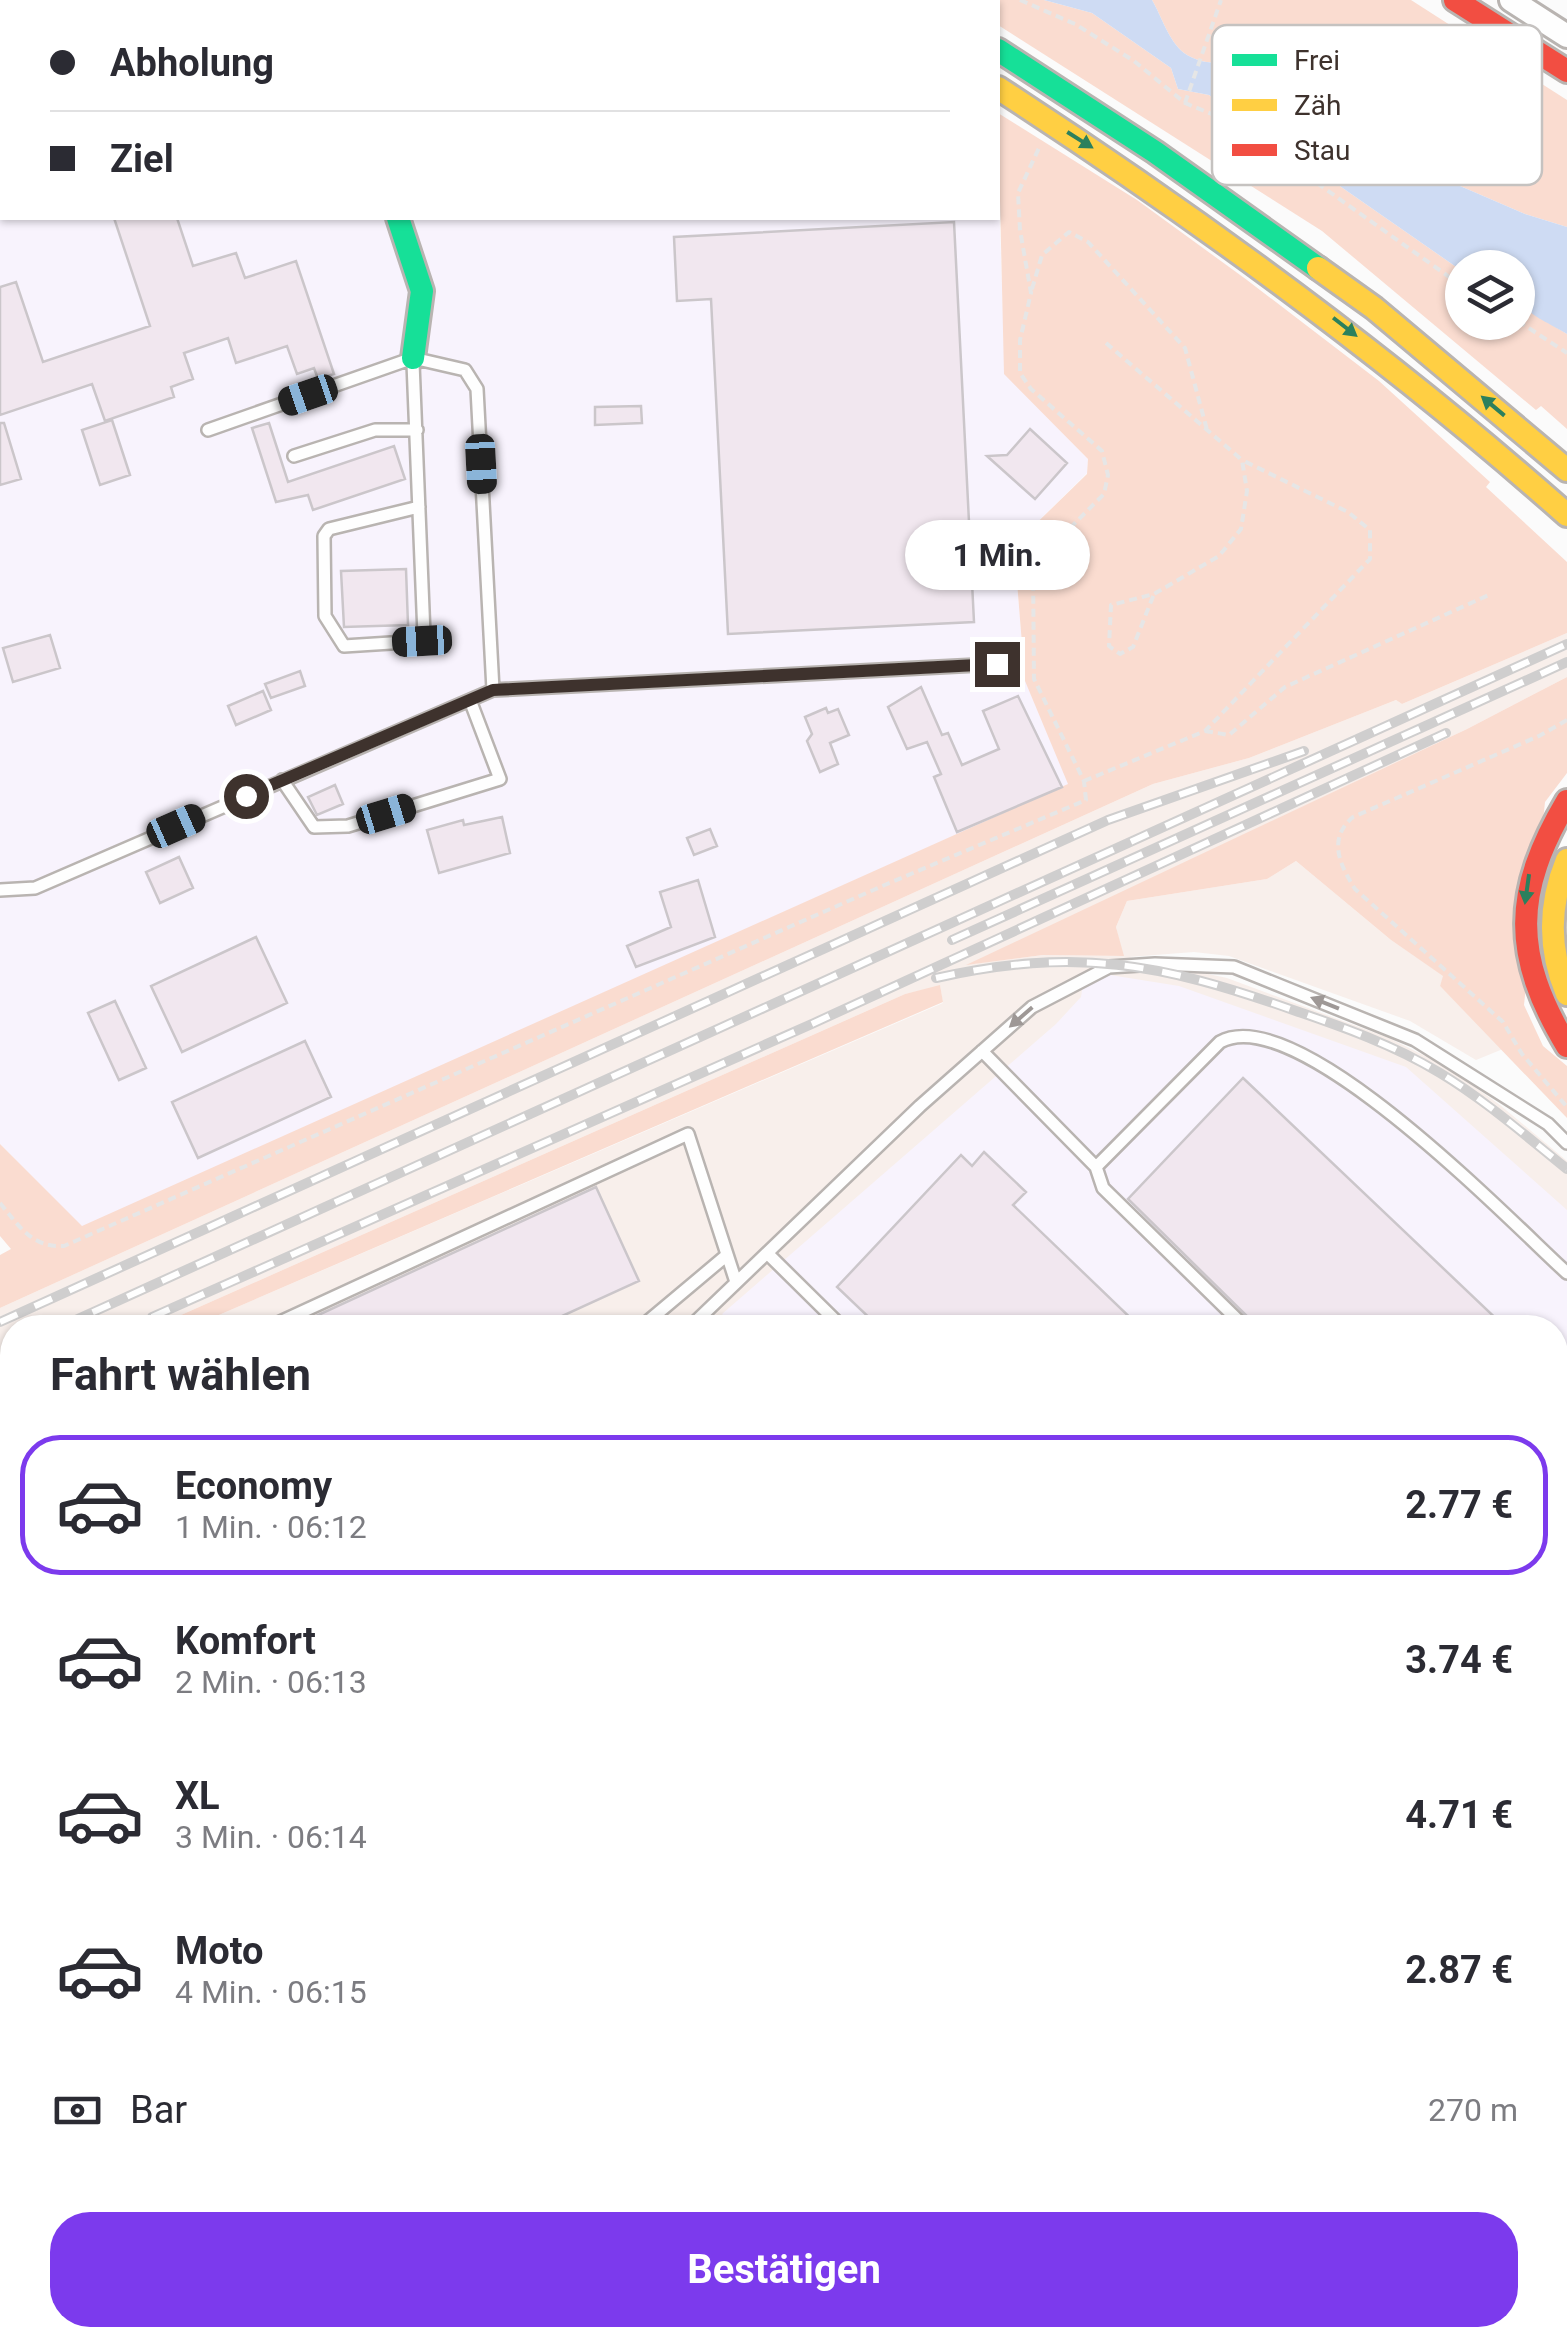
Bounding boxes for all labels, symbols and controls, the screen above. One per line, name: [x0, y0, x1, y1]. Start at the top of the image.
legend: [1212, 25, 1542, 185]
text: Abholung: [110, 41, 274, 85]
text: Frei: [1294, 44, 1340, 77]
text: Zäh: [1294, 89, 1341, 122]
one-way arrow: [1066, 131, 1094, 149]
text: Stau: [1294, 134, 1350, 167]
text: Ziel: [110, 137, 174, 181]
map controls: [1445, 250, 1535, 340]
button: layers: [1445, 250, 1535, 340]
one-way arrow: [1333, 316, 1358, 337]
car: [275, 371, 341, 419]
one-way arrow: [1481, 395, 1506, 417]
car: [464, 433, 498, 495]
callout: 1 Min.: [904, 519, 1090, 589]
text: 1 Min.: [952, 536, 1043, 574]
car: [391, 624, 453, 658]
route end: [975, 642, 1020, 687]
route start: [224, 774, 269, 819]
car: [353, 791, 419, 837]
car: [142, 800, 210, 852]
one-way arrow: [1519, 874, 1535, 905]
one-way arrow: [1309, 995, 1339, 1011]
one-way arrow: [1008, 1006, 1033, 1028]
text: Fahrt wählen: [50, 1348, 311, 1401]
icon: car: [55, 1460, 145, 1550]
text: Economy: [175, 1464, 332, 1508]
text: 2.77 €: [1405, 1483, 1513, 1527]
text: 1 Min. · 06:12: [175, 1508, 367, 1546]
icon: car: [55, 1615, 145, 1705]
text: Komfort: [175, 1619, 316, 1663]
text: 3.74 €: [1405, 1638, 1513, 1682]
text: 2 Min. · 06:13: [175, 1663, 367, 1701]
icon: car: [55, 1770, 145, 1860]
text: XL: [175, 1774, 220, 1818]
text: 4.71 €: [1405, 1793, 1513, 1837]
text: 3 Min. · 06:14: [175, 1818, 367, 1856]
icon: car: [55, 1925, 145, 2015]
text: Moto: [175, 1929, 264, 1973]
text: 2.87 €: [1405, 1948, 1513, 1992]
text: 4 Min. · 06:15: [175, 1973, 367, 2011]
icon: cash: [50, 2083, 105, 2138]
text: Bar: [130, 2088, 187, 2132]
text: 270 m: [1428, 2091, 1518, 2129]
button: Bestätigen: [50, 2212, 1518, 2327]

